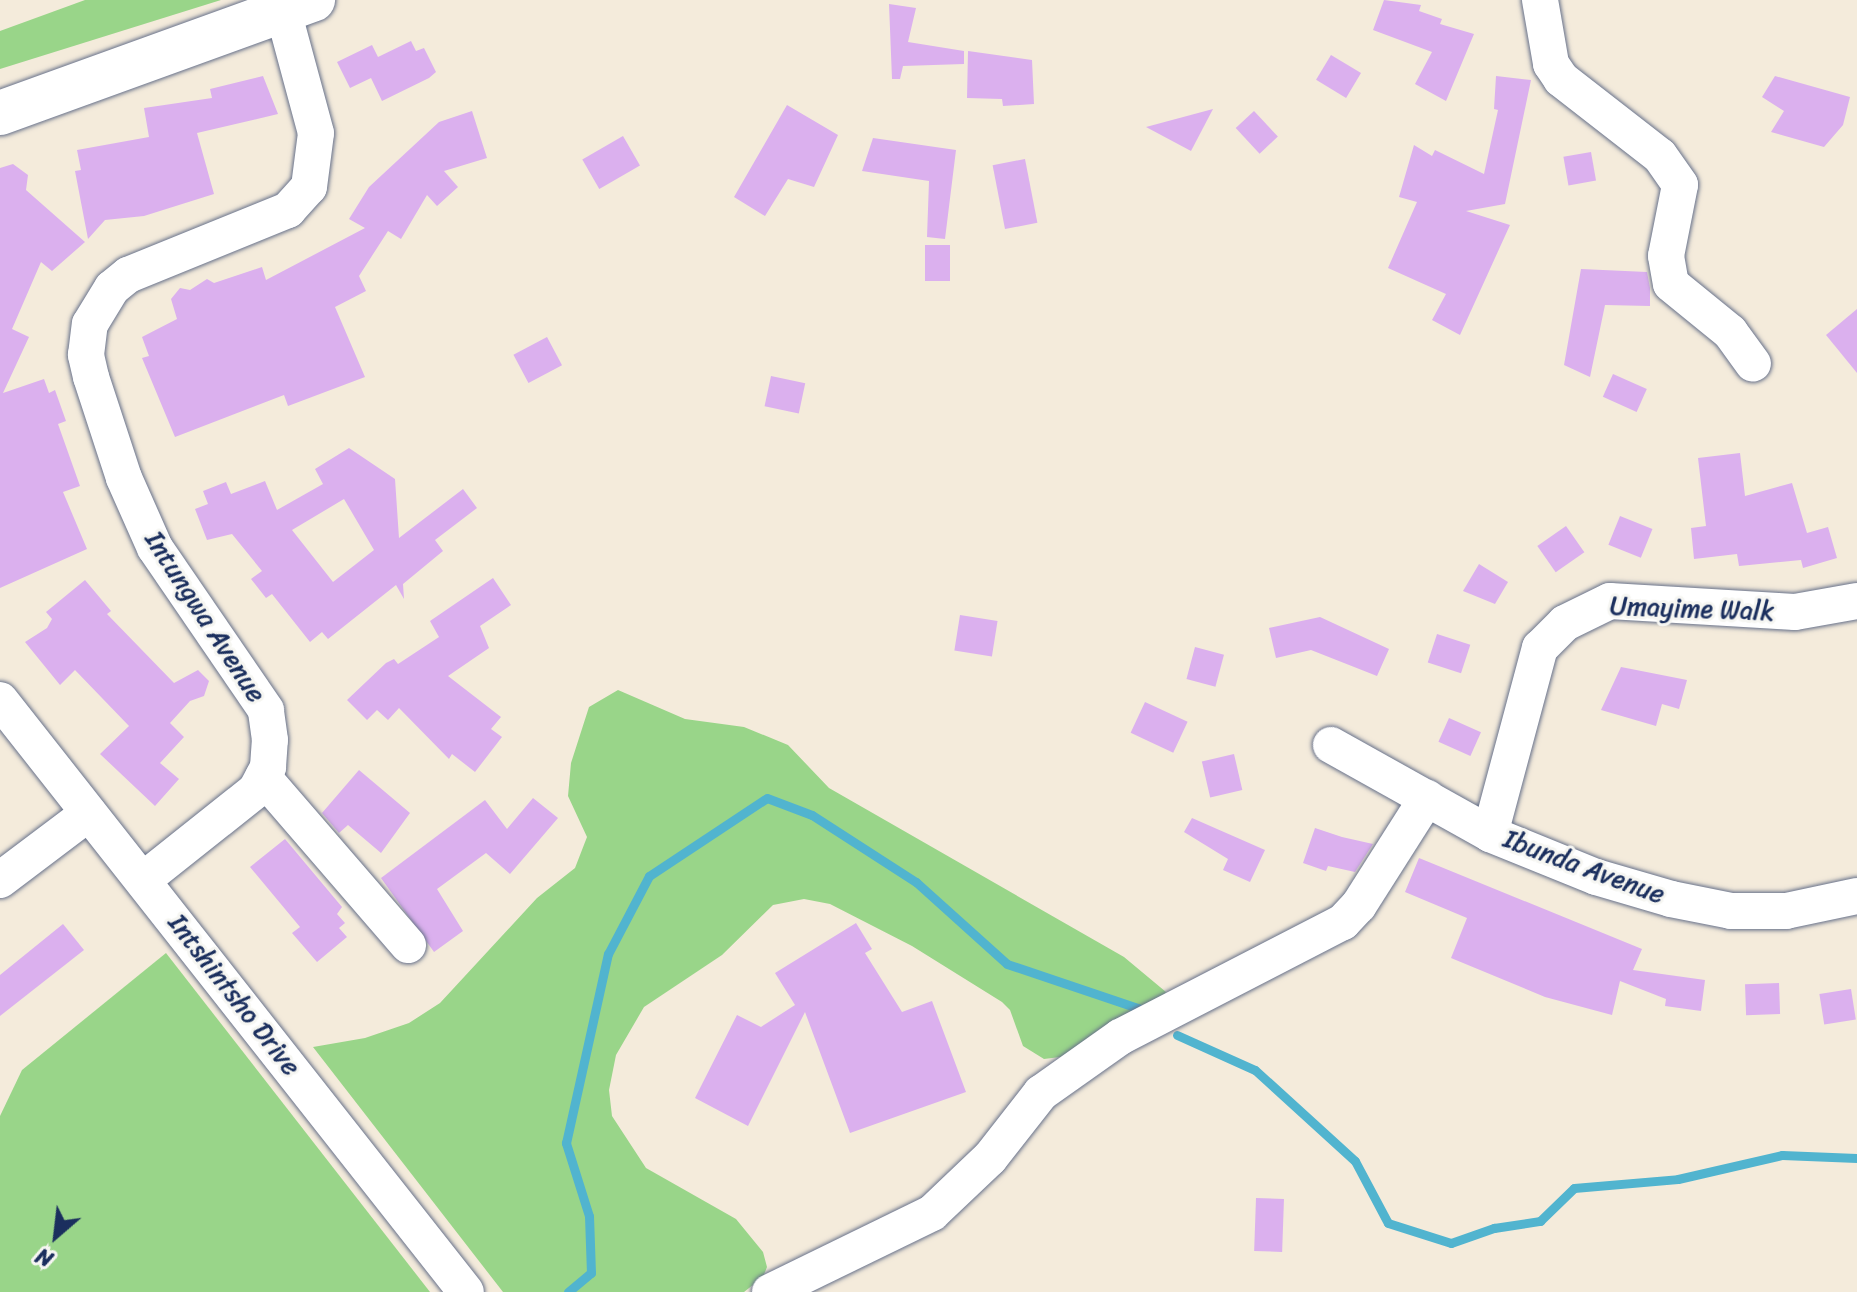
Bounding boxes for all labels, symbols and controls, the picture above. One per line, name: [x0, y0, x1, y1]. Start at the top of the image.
street label: Intungwa Avenue: [138, 526, 272, 708]
street label: Umayime Walk: [1609, 591, 1775, 627]
street label: Ibunda Avenue: [1499, 823, 1669, 911]
street label: Intshintsho Drive: [161, 908, 307, 1082]
north arrow: [16, 1196, 96, 1276]
text: N: [29, 1237, 60, 1278]

